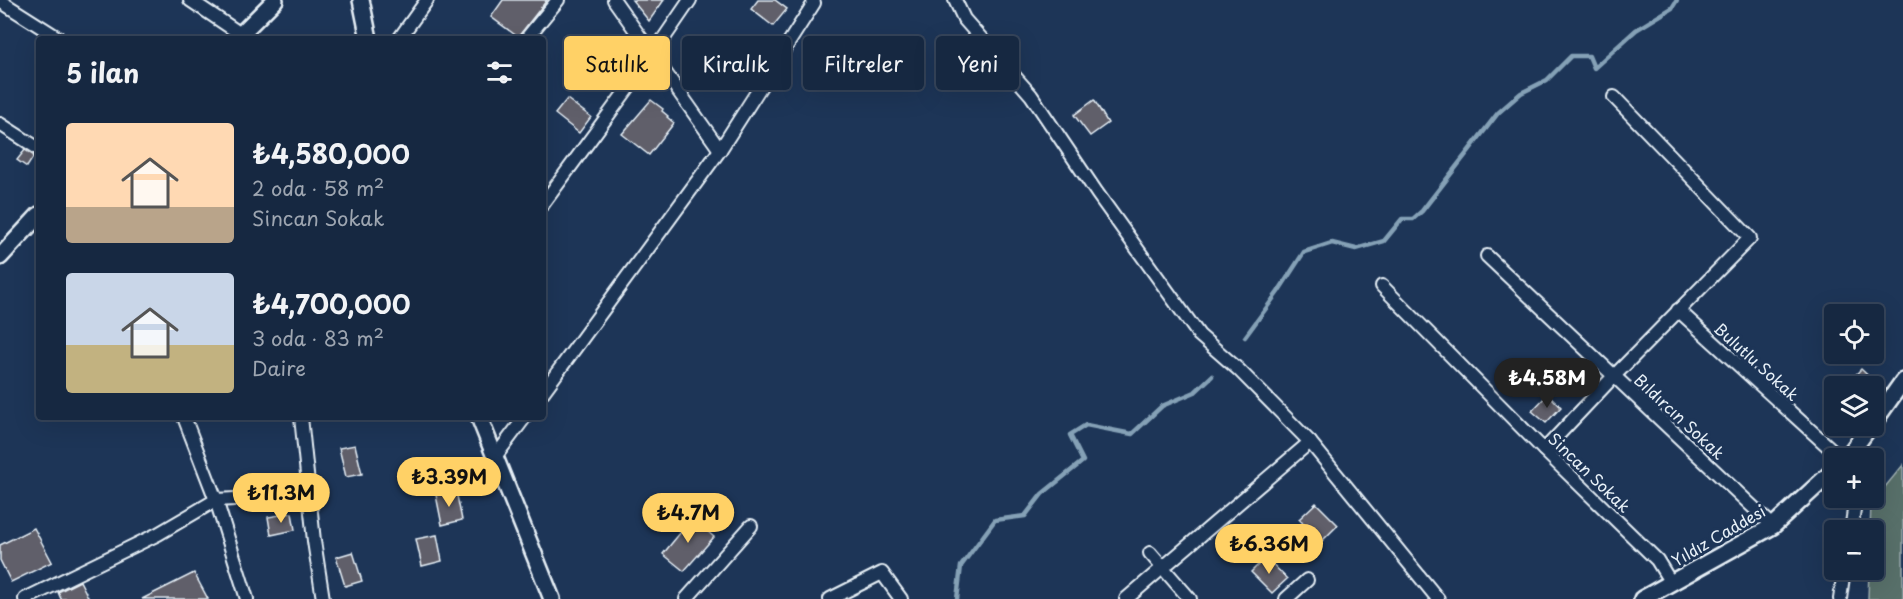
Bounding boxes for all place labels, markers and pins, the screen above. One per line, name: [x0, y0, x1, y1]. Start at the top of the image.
pin: ₺4.58M: [1498, 358, 1596, 409]
pin: ₺3.39M: [400, 457, 498, 508]
pin: ₺11.3M: [232, 473, 330, 524]
pin: ₺4.7M: [646, 493, 730, 544]
pin: ₺6.36M: [1220, 524, 1318, 575]

